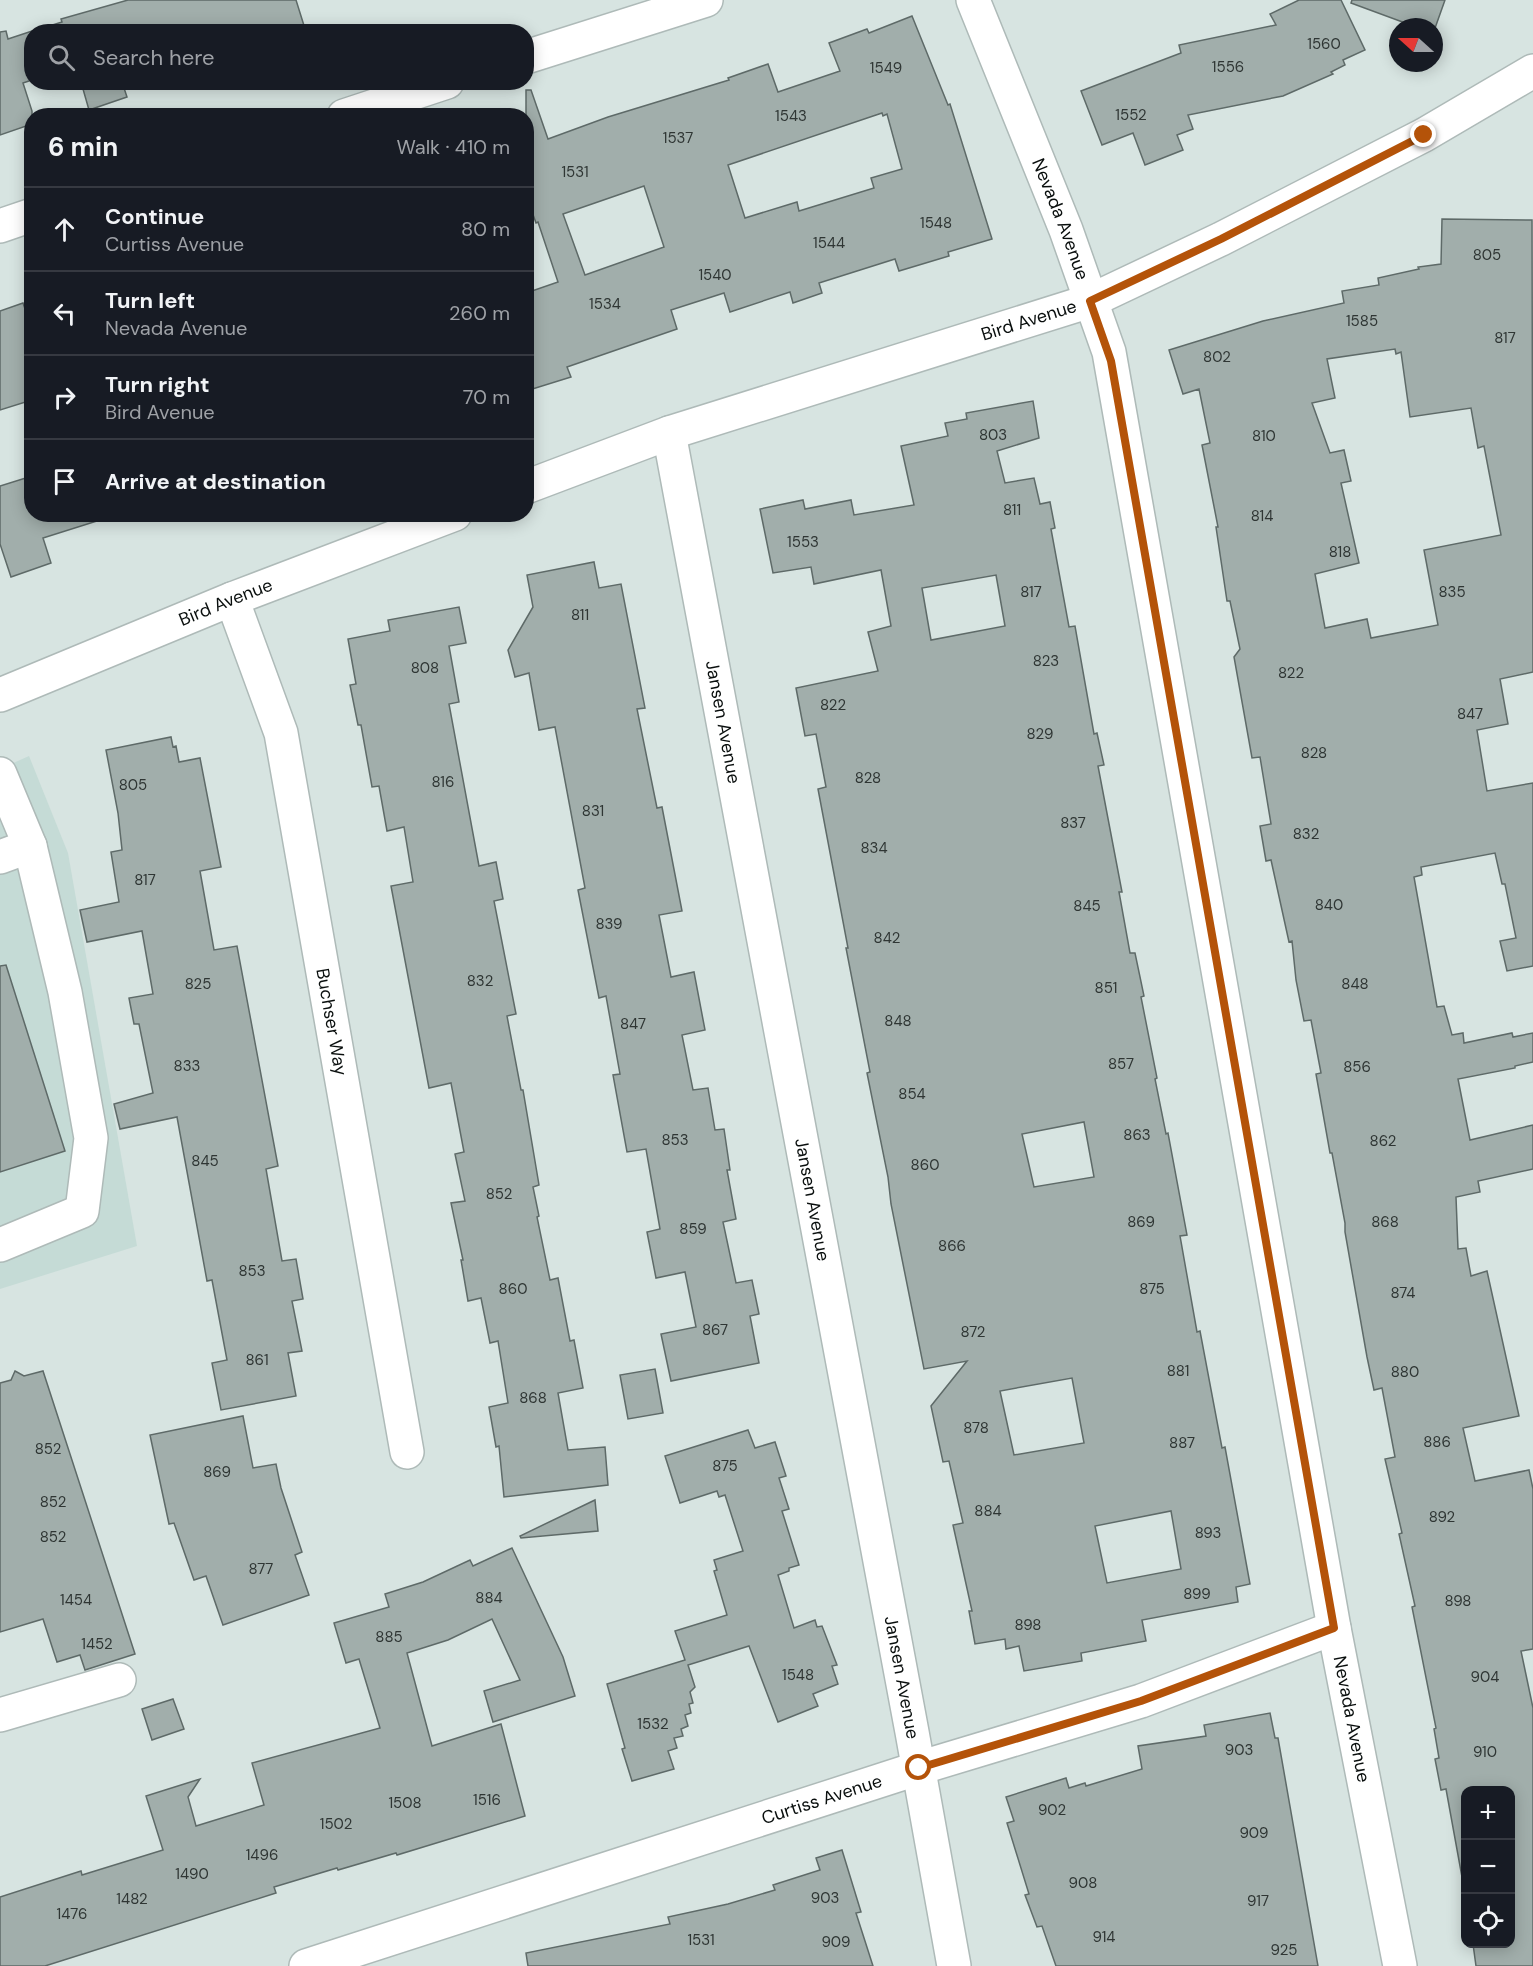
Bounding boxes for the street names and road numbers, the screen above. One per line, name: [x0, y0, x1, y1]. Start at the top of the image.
street label: Nevada Avenue: [1026, 155, 1095, 283]
street label: Bird Avenue: [978, 294, 1080, 346]
street label: Bird Avenue: [175, 573, 276, 632]
street label: Jansen Avenue: [700, 658, 746, 786]
street label: Buchser Way: [310, 966, 353, 1078]
street label: Jansen Avenue: [789, 1136, 836, 1263]
street label: Jansen Avenue: [879, 1614, 925, 1741]
street label: Nevada Avenue: [1328, 1654, 1376, 1784]
street label: Curtiss Avenue: [758, 1769, 885, 1830]

